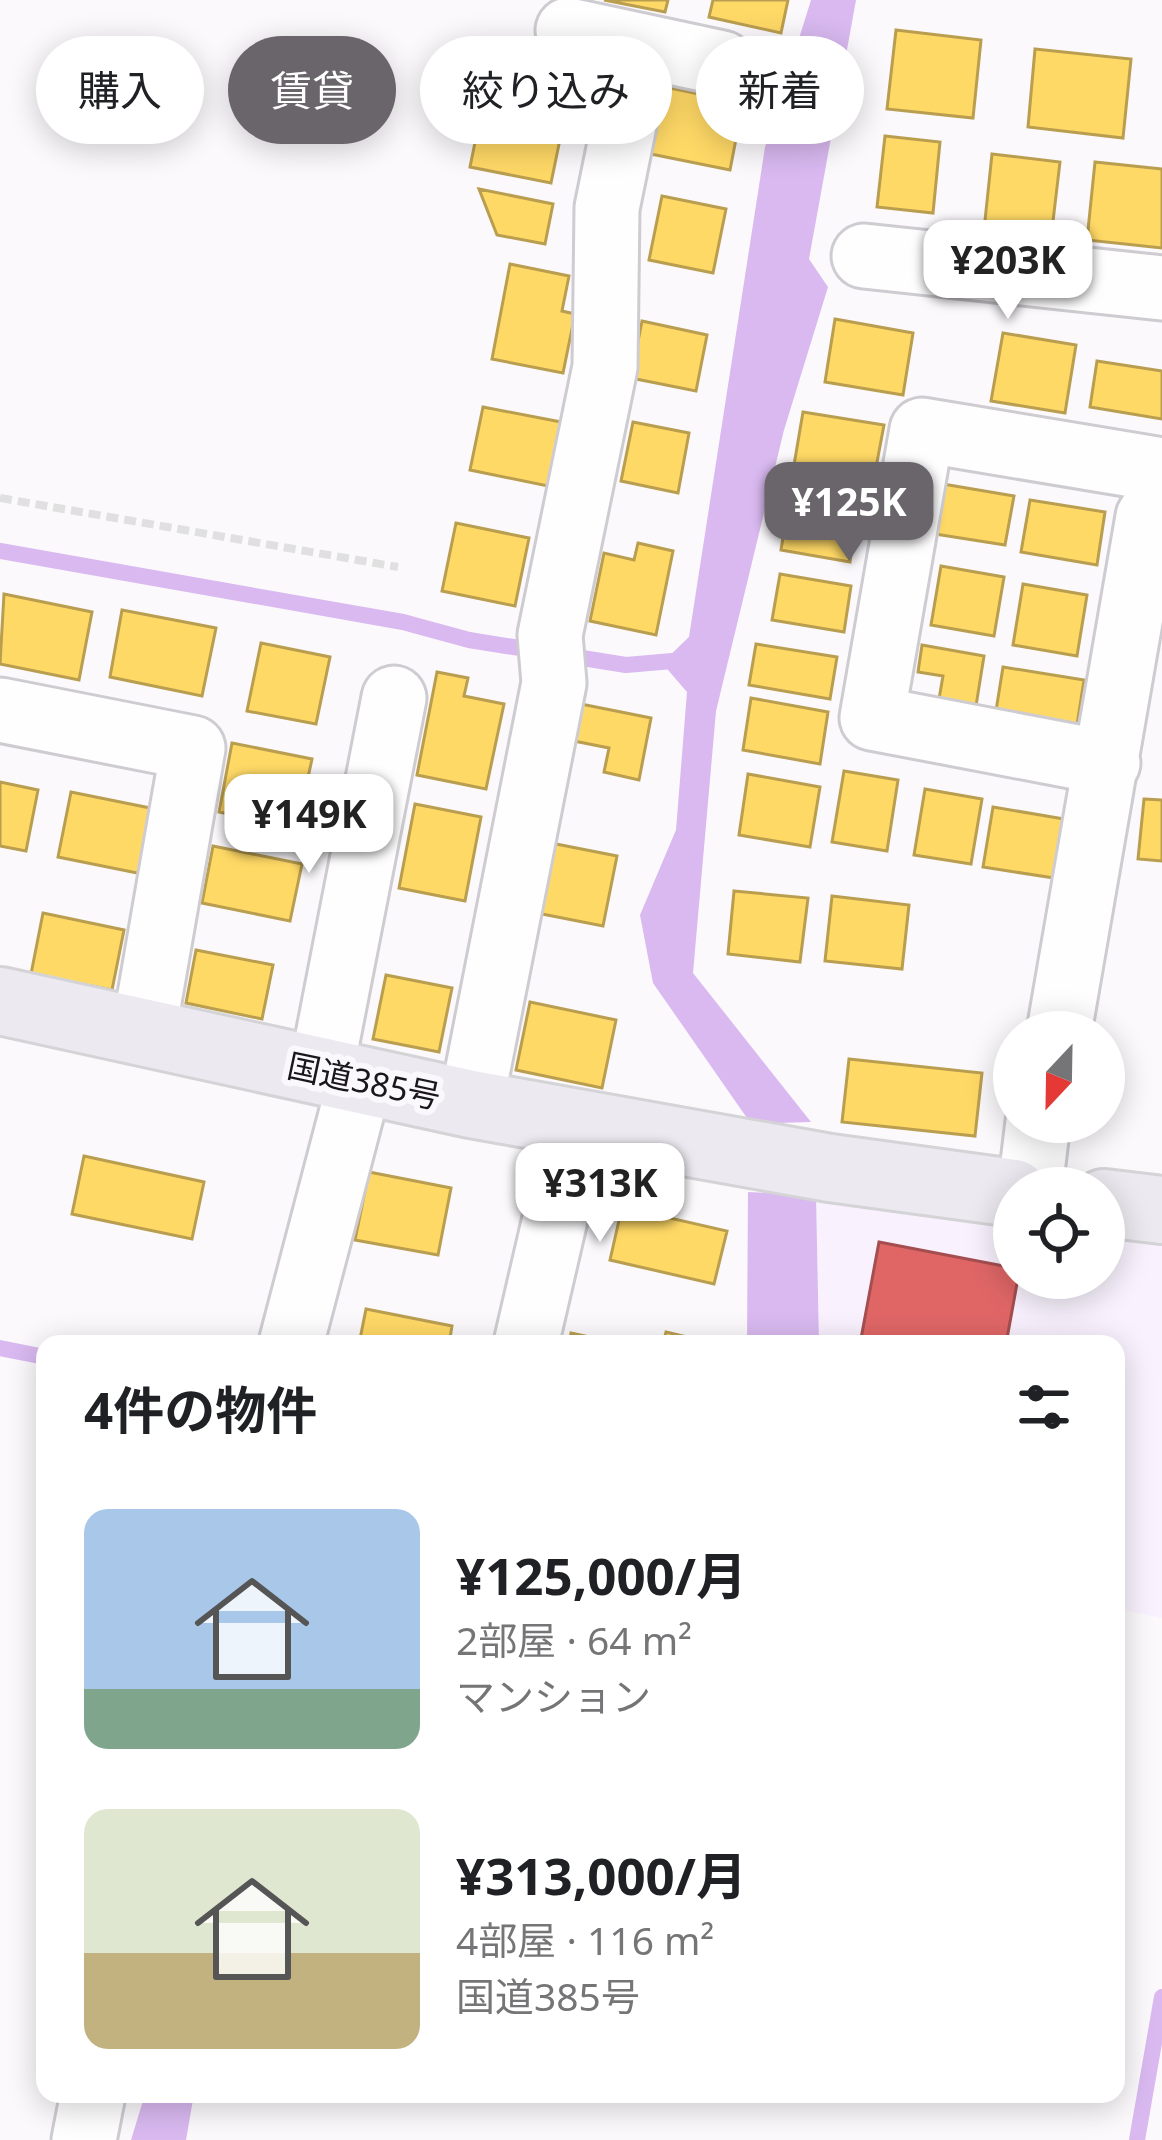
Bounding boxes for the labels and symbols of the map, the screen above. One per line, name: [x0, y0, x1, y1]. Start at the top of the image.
pin: ¥203K: [924, 220, 1092, 322]
pin: ¥125K: [765, 462, 933, 564]
pin: ¥149K: [225, 774, 393, 876]
north arrow: [993, 1011, 1125, 1143]
street label: 国道385号: [283, 1042, 445, 1119]
pin: ¥313K: [516, 1143, 684, 1245]

